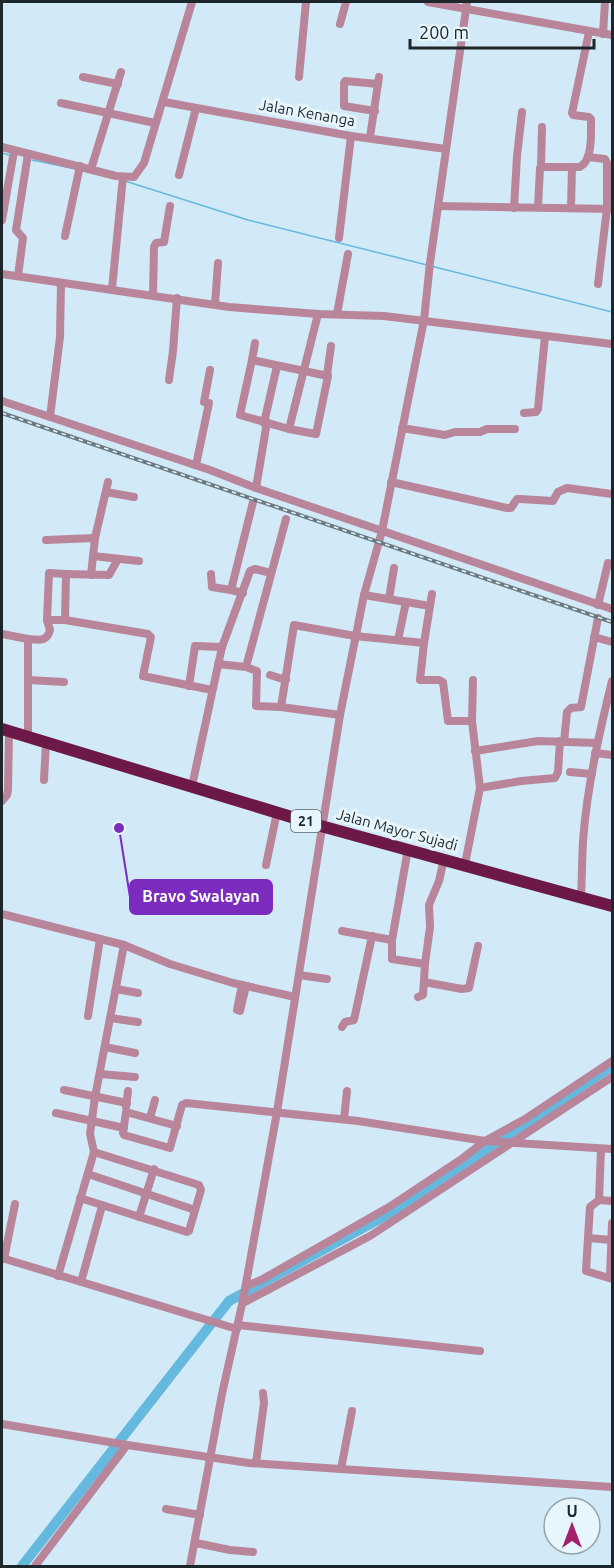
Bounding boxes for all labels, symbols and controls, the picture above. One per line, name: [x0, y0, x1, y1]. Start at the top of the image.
scale bar: [410, 12, 594, 50]
text: 200 m: [419, 22, 469, 42]
street label: Jalan Kenanga: [258, 96, 356, 129]
street label: Jalan Mayor Sujadi: [335, 805, 460, 854]
road number: 21: [291, 810, 321, 832]
callout: Bravo Swalayan: [130, 880, 272, 914]
text: Bravo Swalayan: [142, 887, 260, 905]
north arrow: [542, 1496, 602, 1556]
text: U: [566, 1502, 578, 1520]

